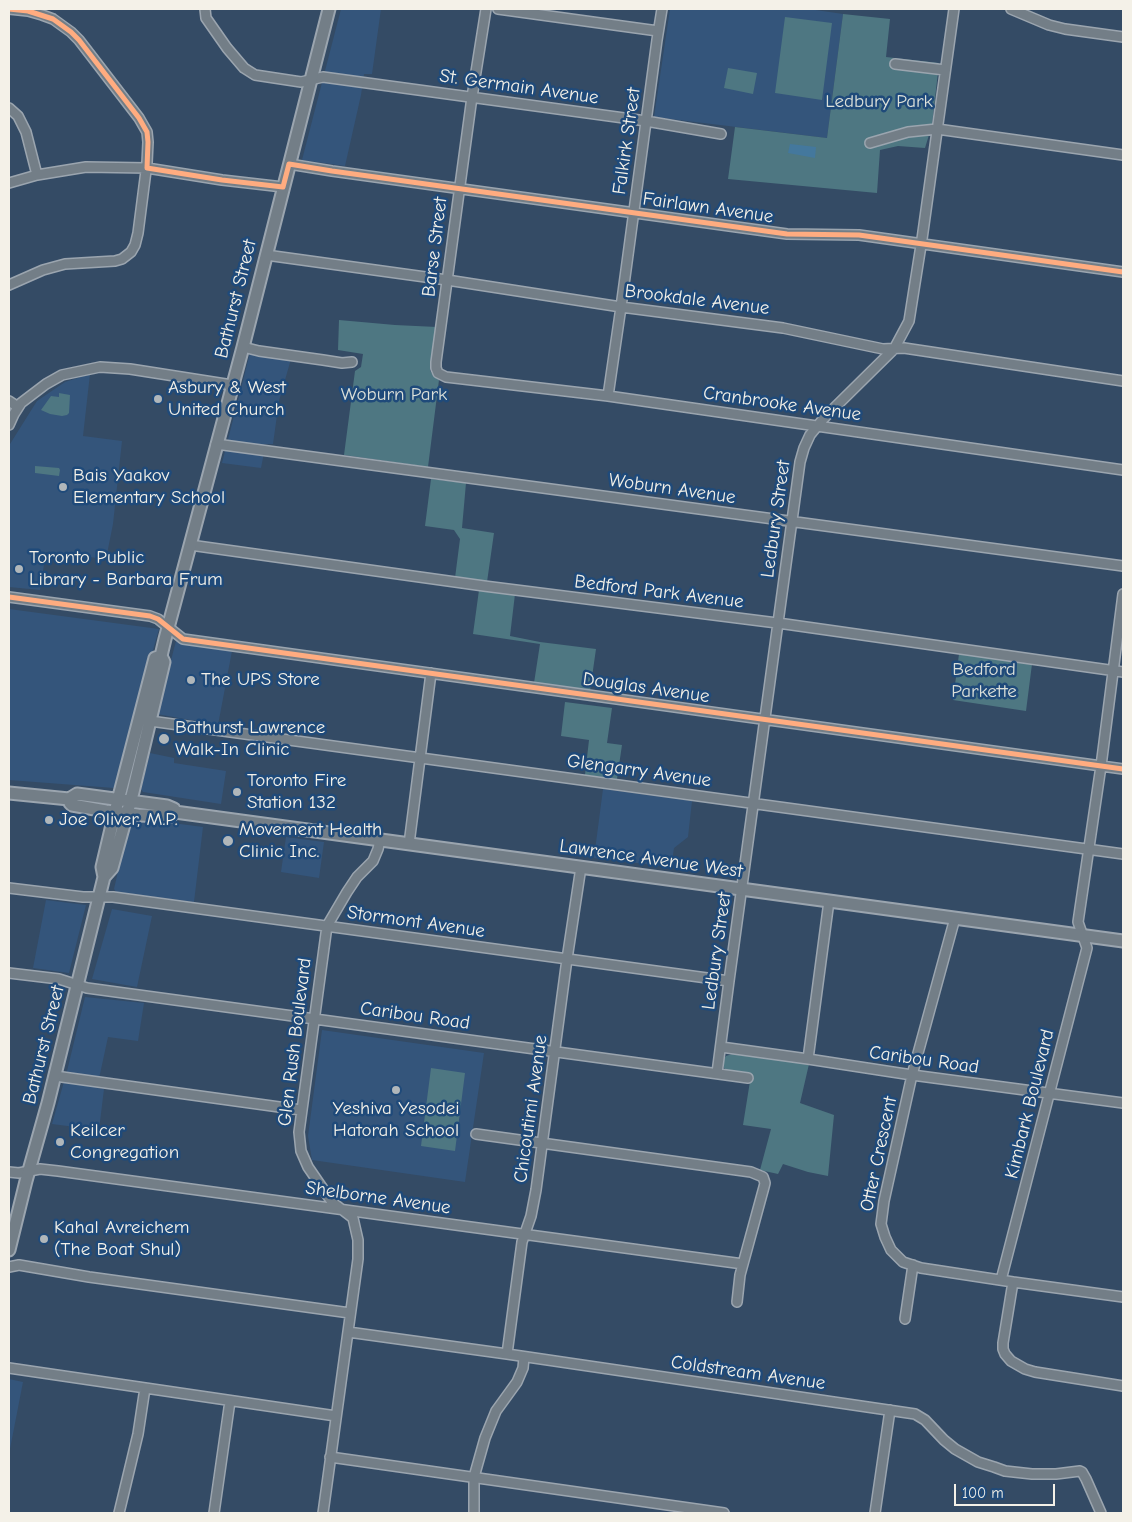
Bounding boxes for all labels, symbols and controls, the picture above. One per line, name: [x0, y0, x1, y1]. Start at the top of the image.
street label: St. Germain Avenue: [438, 65, 600, 109]
street label: Falkirk Street: [608, 86, 646, 196]
park label: Ledbury Park: [825, 91, 933, 113]
street label: Fairlawn Avenue: [641, 188, 775, 228]
street label: Barse Street: [418, 196, 452, 298]
street label: Bathurst Street: [210, 237, 262, 361]
street label: Brookdale Avenue: [623, 280, 771, 320]
place label: Asbury & West United Church: [168, 377, 286, 421]
street label: Cranbrooke Avenue: [702, 382, 862, 426]
park label: Woburn Park: [341, 384, 447, 406]
marker: Asbury & West United Church: [152, 393, 164, 405]
street label: Ledbury Street: [756, 459, 796, 579]
place label: Bais Yaakov Elementary School: [73, 465, 225, 509]
street label: Woburn Avenue: [607, 469, 737, 509]
marker: Bais Yaakov Elementary School: [57, 481, 69, 493]
place label: Toronto Public Library - Barbara Frum: [29, 547, 223, 591]
marker: Toronto Public Library - Barbara Frum: [13, 563, 25, 575]
street label: Bedford Park Avenue: [573, 570, 745, 614]
park label: Bedford Parkette: [951, 659, 1017, 703]
street label: Douglas Avenue: [581, 668, 711, 708]
place label: The UPS Store: [201, 669, 320, 691]
marker: The UPS Store: [185, 674, 197, 686]
place label: Bathurst Lawrence Walk-In Clinic: [175, 717, 325, 761]
marker: Bathurst Lawrence Walk-In Clinic: [157, 732, 171, 746]
street label: Glengarry Avenue: [565, 750, 713, 792]
place label: Toronto Fire Station 132: [247, 770, 346, 814]
marker: Toronto Fire Station 132: [231, 786, 243, 798]
place label: Joe Oliver, M.P.: [59, 809, 178, 831]
marker: Joe Oliver, M.P.: [43, 814, 55, 826]
place label: Movement Health Clinic Inc.: [239, 819, 382, 863]
marker: Movement Health Clinic Inc.: [221, 834, 235, 848]
street label: Lawrence Avenue West: [558, 835, 744, 883]
street label: Ledbury Street: [697, 891, 737, 1011]
street label: Stormont Avenue: [346, 901, 486, 943]
street label: Glen Rush Boulevard: [273, 957, 317, 1127]
street label: Bathurst Street: [18, 983, 70, 1107]
street label: Caribou Road: [359, 997, 471, 1035]
street label: Kimbark Boulevard: [1000, 1027, 1060, 1181]
street label: Chicoutimi Avenue: [509, 1034, 553, 1184]
street label: Caribou Road: [868, 1041, 980, 1079]
marker: Yeshiva Yesodei Hatorah School: [390, 1084, 402, 1096]
street label: Otter Crescent: [856, 1095, 902, 1213]
place label: Yeshiva Yesodei Hatorah School: [332, 1098, 460, 1142]
place label: Keilcer Congregation: [70, 1120, 179, 1164]
marker: Keilcer Congregation: [54, 1136, 66, 1148]
street label: Shelborne Avenue: [304, 1177, 452, 1219]
place label: Kahal Avreichem (The Boat Shul): [54, 1217, 190, 1261]
marker: Kahal Avreichem (The Boat Shul): [38, 1233, 50, 1245]
street label: Coldstream Avenue: [669, 1351, 827, 1395]
scale bar: [957, 1474, 1058, 1506]
text: 100 m: [962, 1484, 1004, 1502]

